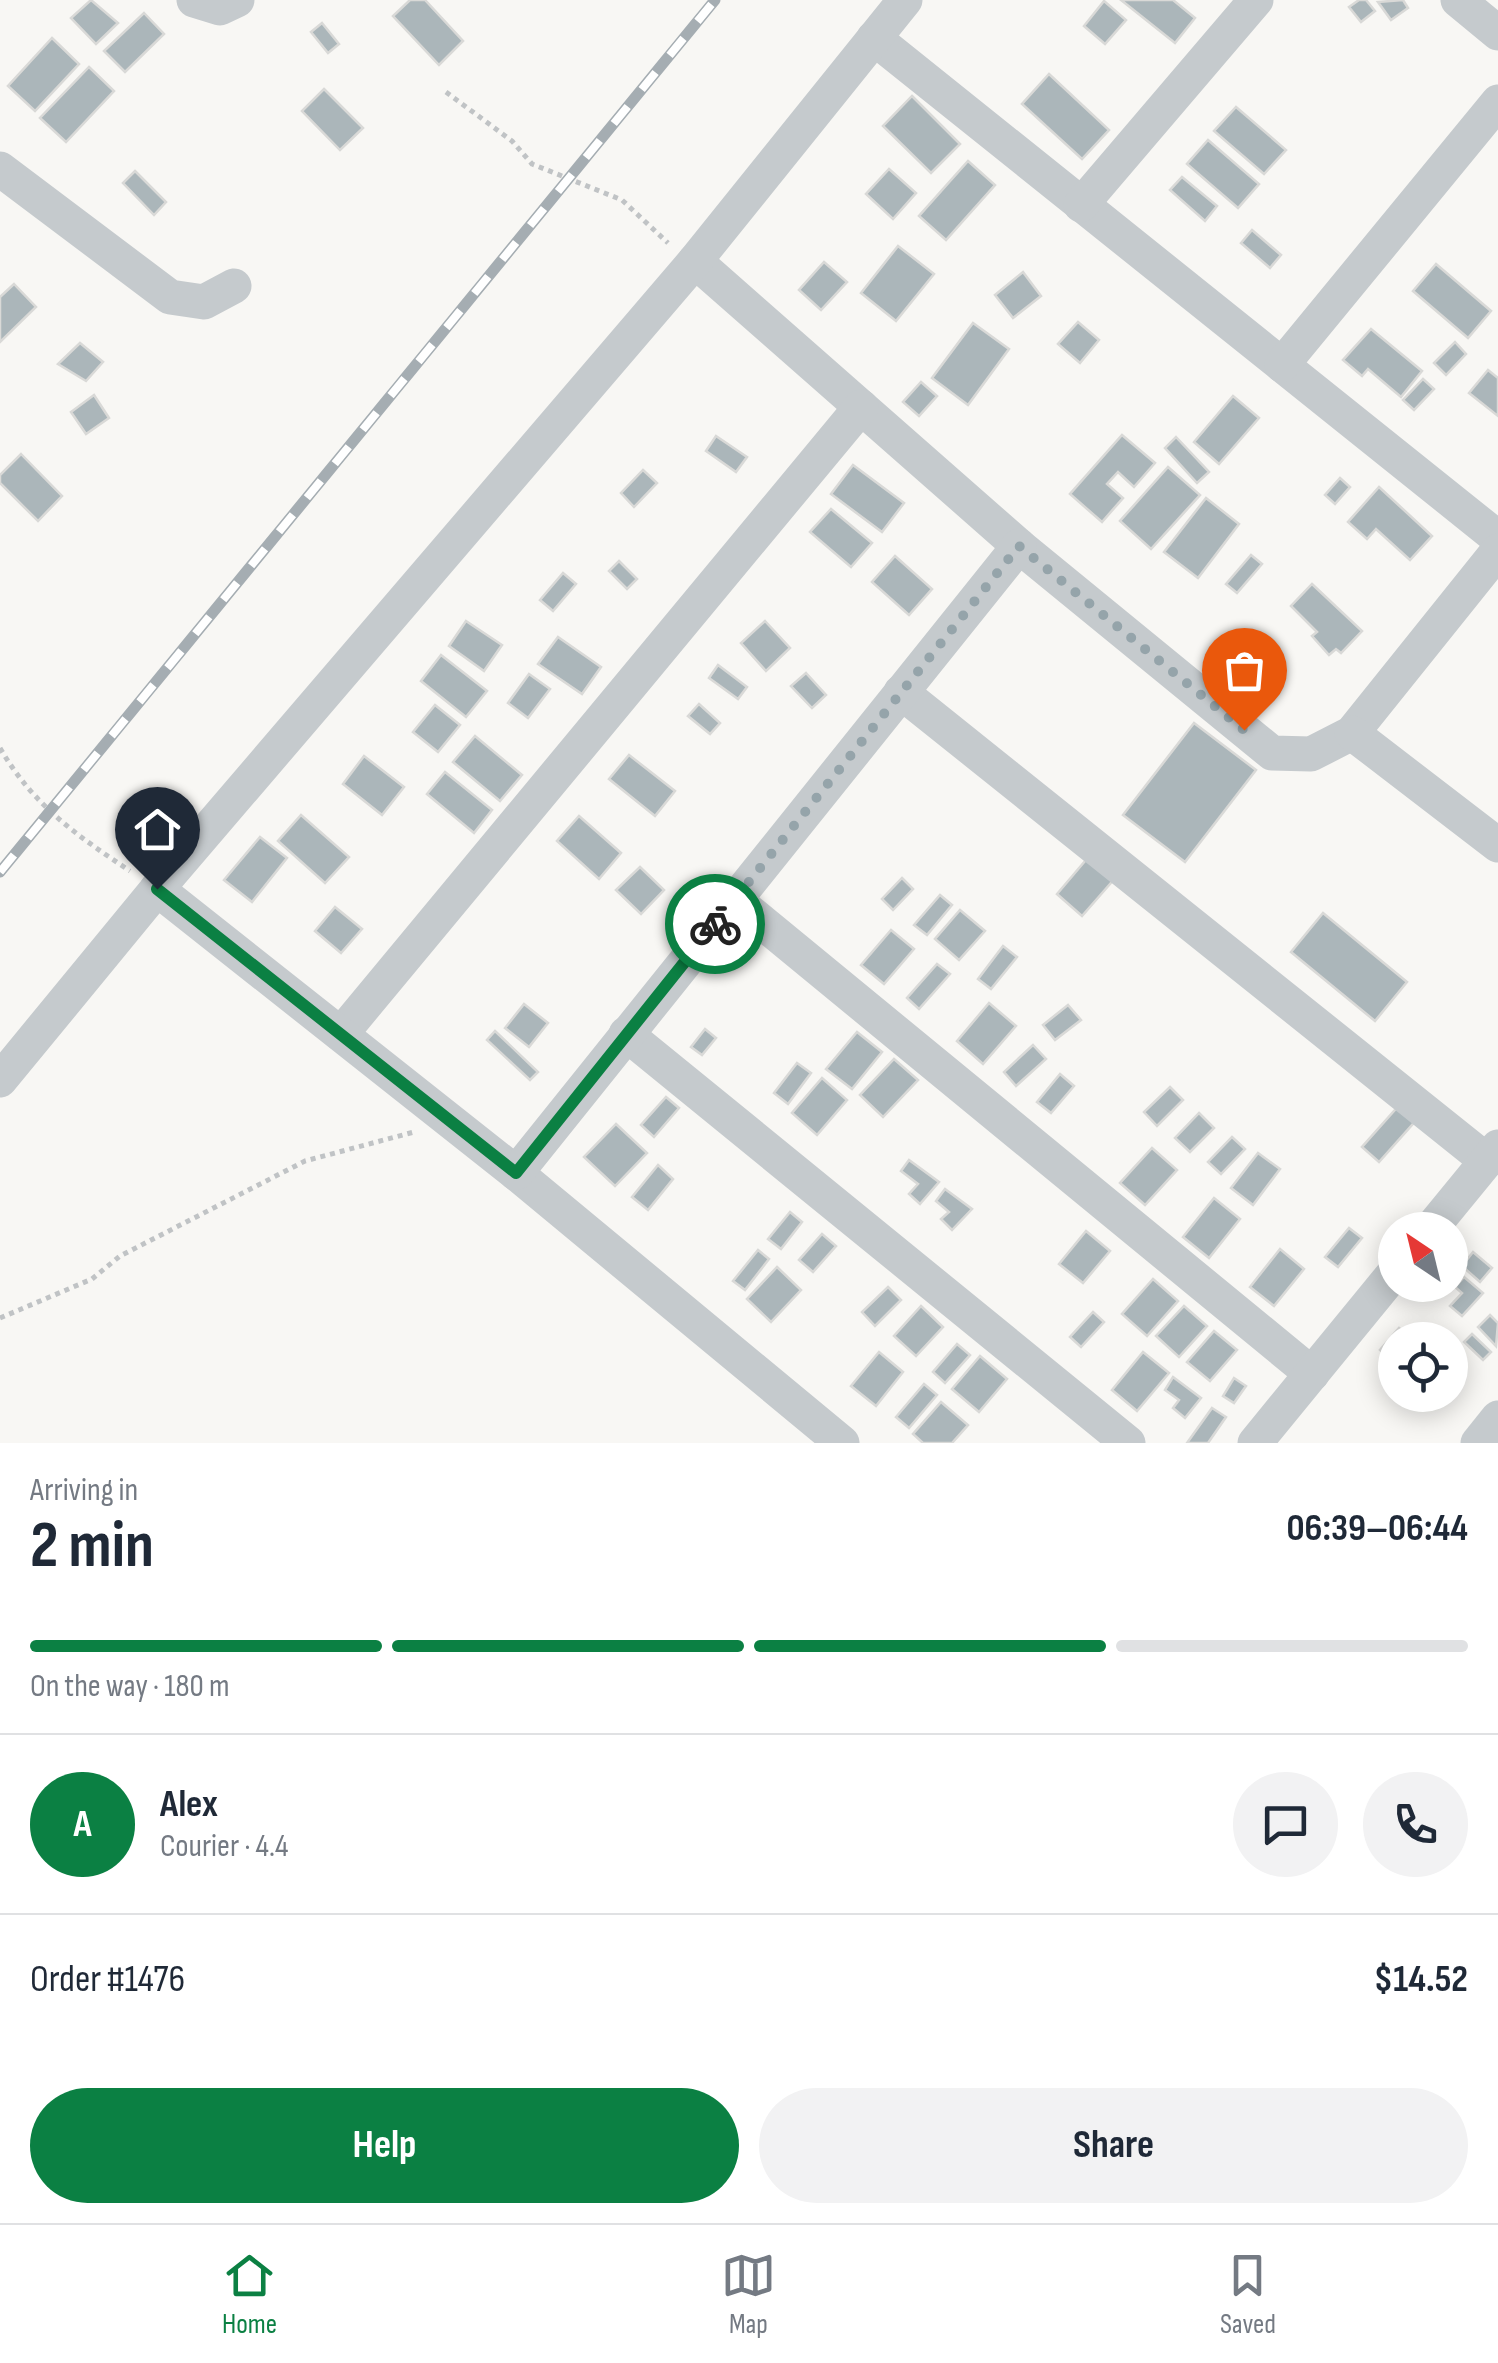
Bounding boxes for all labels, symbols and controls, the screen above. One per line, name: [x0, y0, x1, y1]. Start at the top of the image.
pin: [1202, 628, 1287, 731]
icon: bag: [1217, 643, 1272, 698]
pin: [115, 787, 200, 890]
icon: home: [130, 802, 185, 857]
courier: [665, 874, 765, 974]
icon: bike: [688, 897, 743, 952]
north arrow: [1378, 1212, 1468, 1302]
map controls: [1378, 1212, 1468, 1412]
button: locate: [1378, 1322, 1468, 1412]
text: Arriving in: [30, 1471, 138, 1510]
text: 06:39–06:44: [1287, 1506, 1468, 1551]
text: 2 min: [30, 1508, 154, 1586]
text: On the way · 180 m: [30, 1667, 229, 1706]
button: chat: [1233, 1772, 1338, 1877]
button: phone: [1363, 1772, 1468, 1877]
text: Alex: [160, 1782, 218, 1827]
text: A: [73, 1802, 92, 1847]
text: Courier · 4.4: [160, 1827, 288, 1866]
text: Order #1476: [30, 1957, 185, 2002]
text: $14.52: [1374, 1957, 1468, 2002]
button: Help: [30, 2088, 739, 2203]
button: Share: [759, 2088, 1468, 2203]
tab: Home: [222, 2248, 277, 2341]
tab: Map: [721, 2248, 776, 2341]
tab: Saved: [1220, 2248, 1276, 2341]

